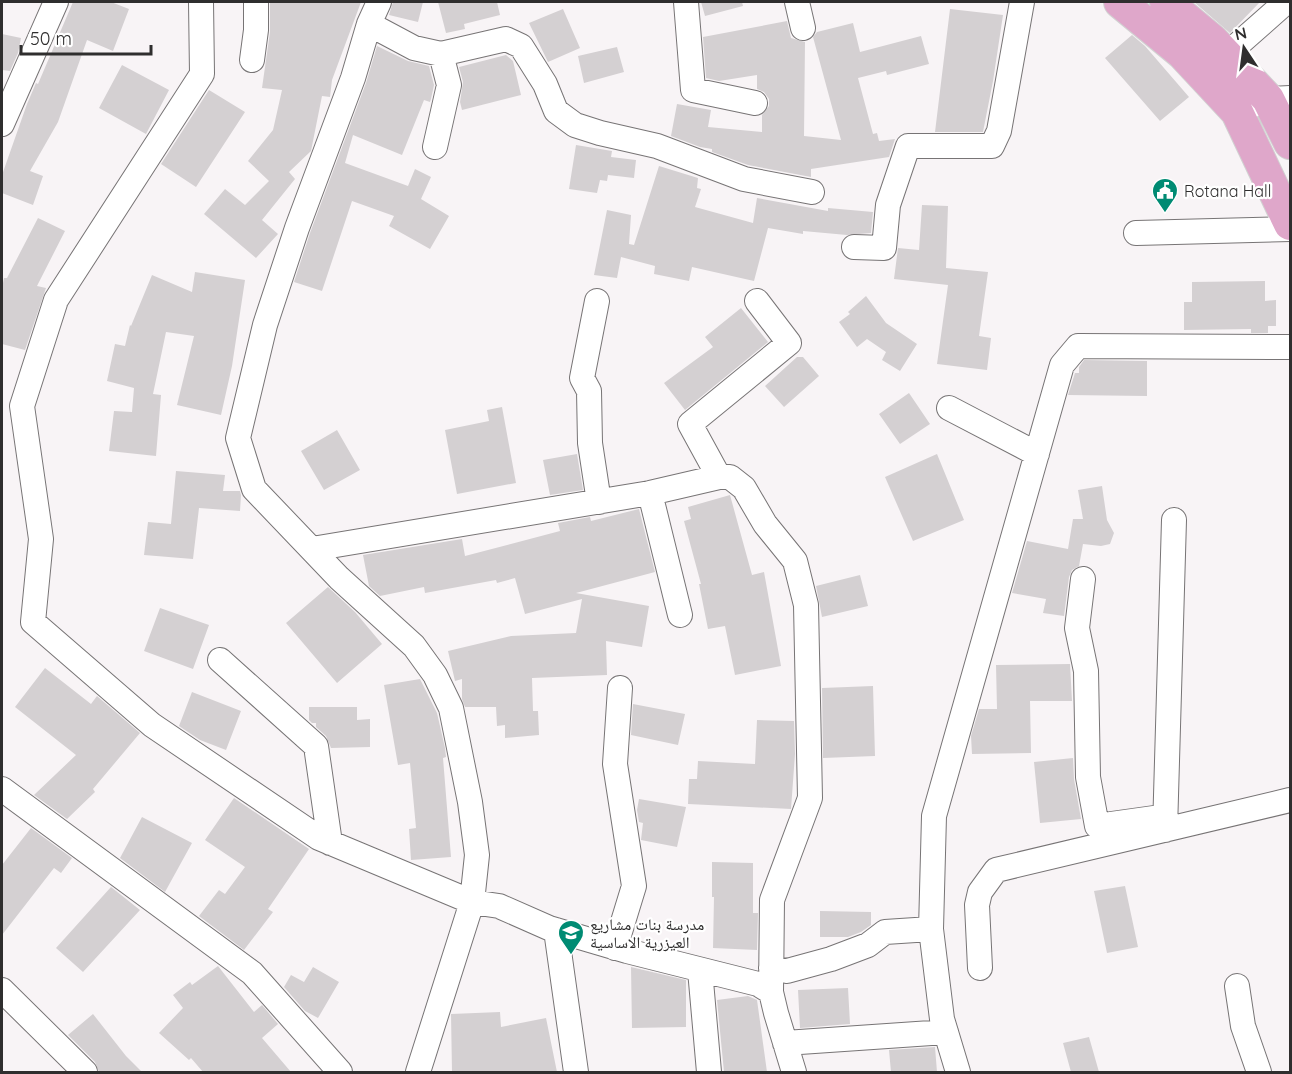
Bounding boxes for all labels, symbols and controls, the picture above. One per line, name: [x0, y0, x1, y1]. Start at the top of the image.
scale bar: [21, 18, 152, 56]
north arrow: [1214, 18, 1274, 78]
text: N: [1233, 22, 1249, 44]
text: 50 m: [30, 27, 72, 50]
public building icon: Rotana Hall: [1150, 176, 1180, 214]
place label: Rotana Hall: [1184, 181, 1271, 201]
place label: مدرسة بنات مشاريع العيزرية الاساسية: [590, 914, 704, 952]
school or university icon: مدرسة بنات مشاريع العيزرية الاساسية: [556, 918, 586, 956]

